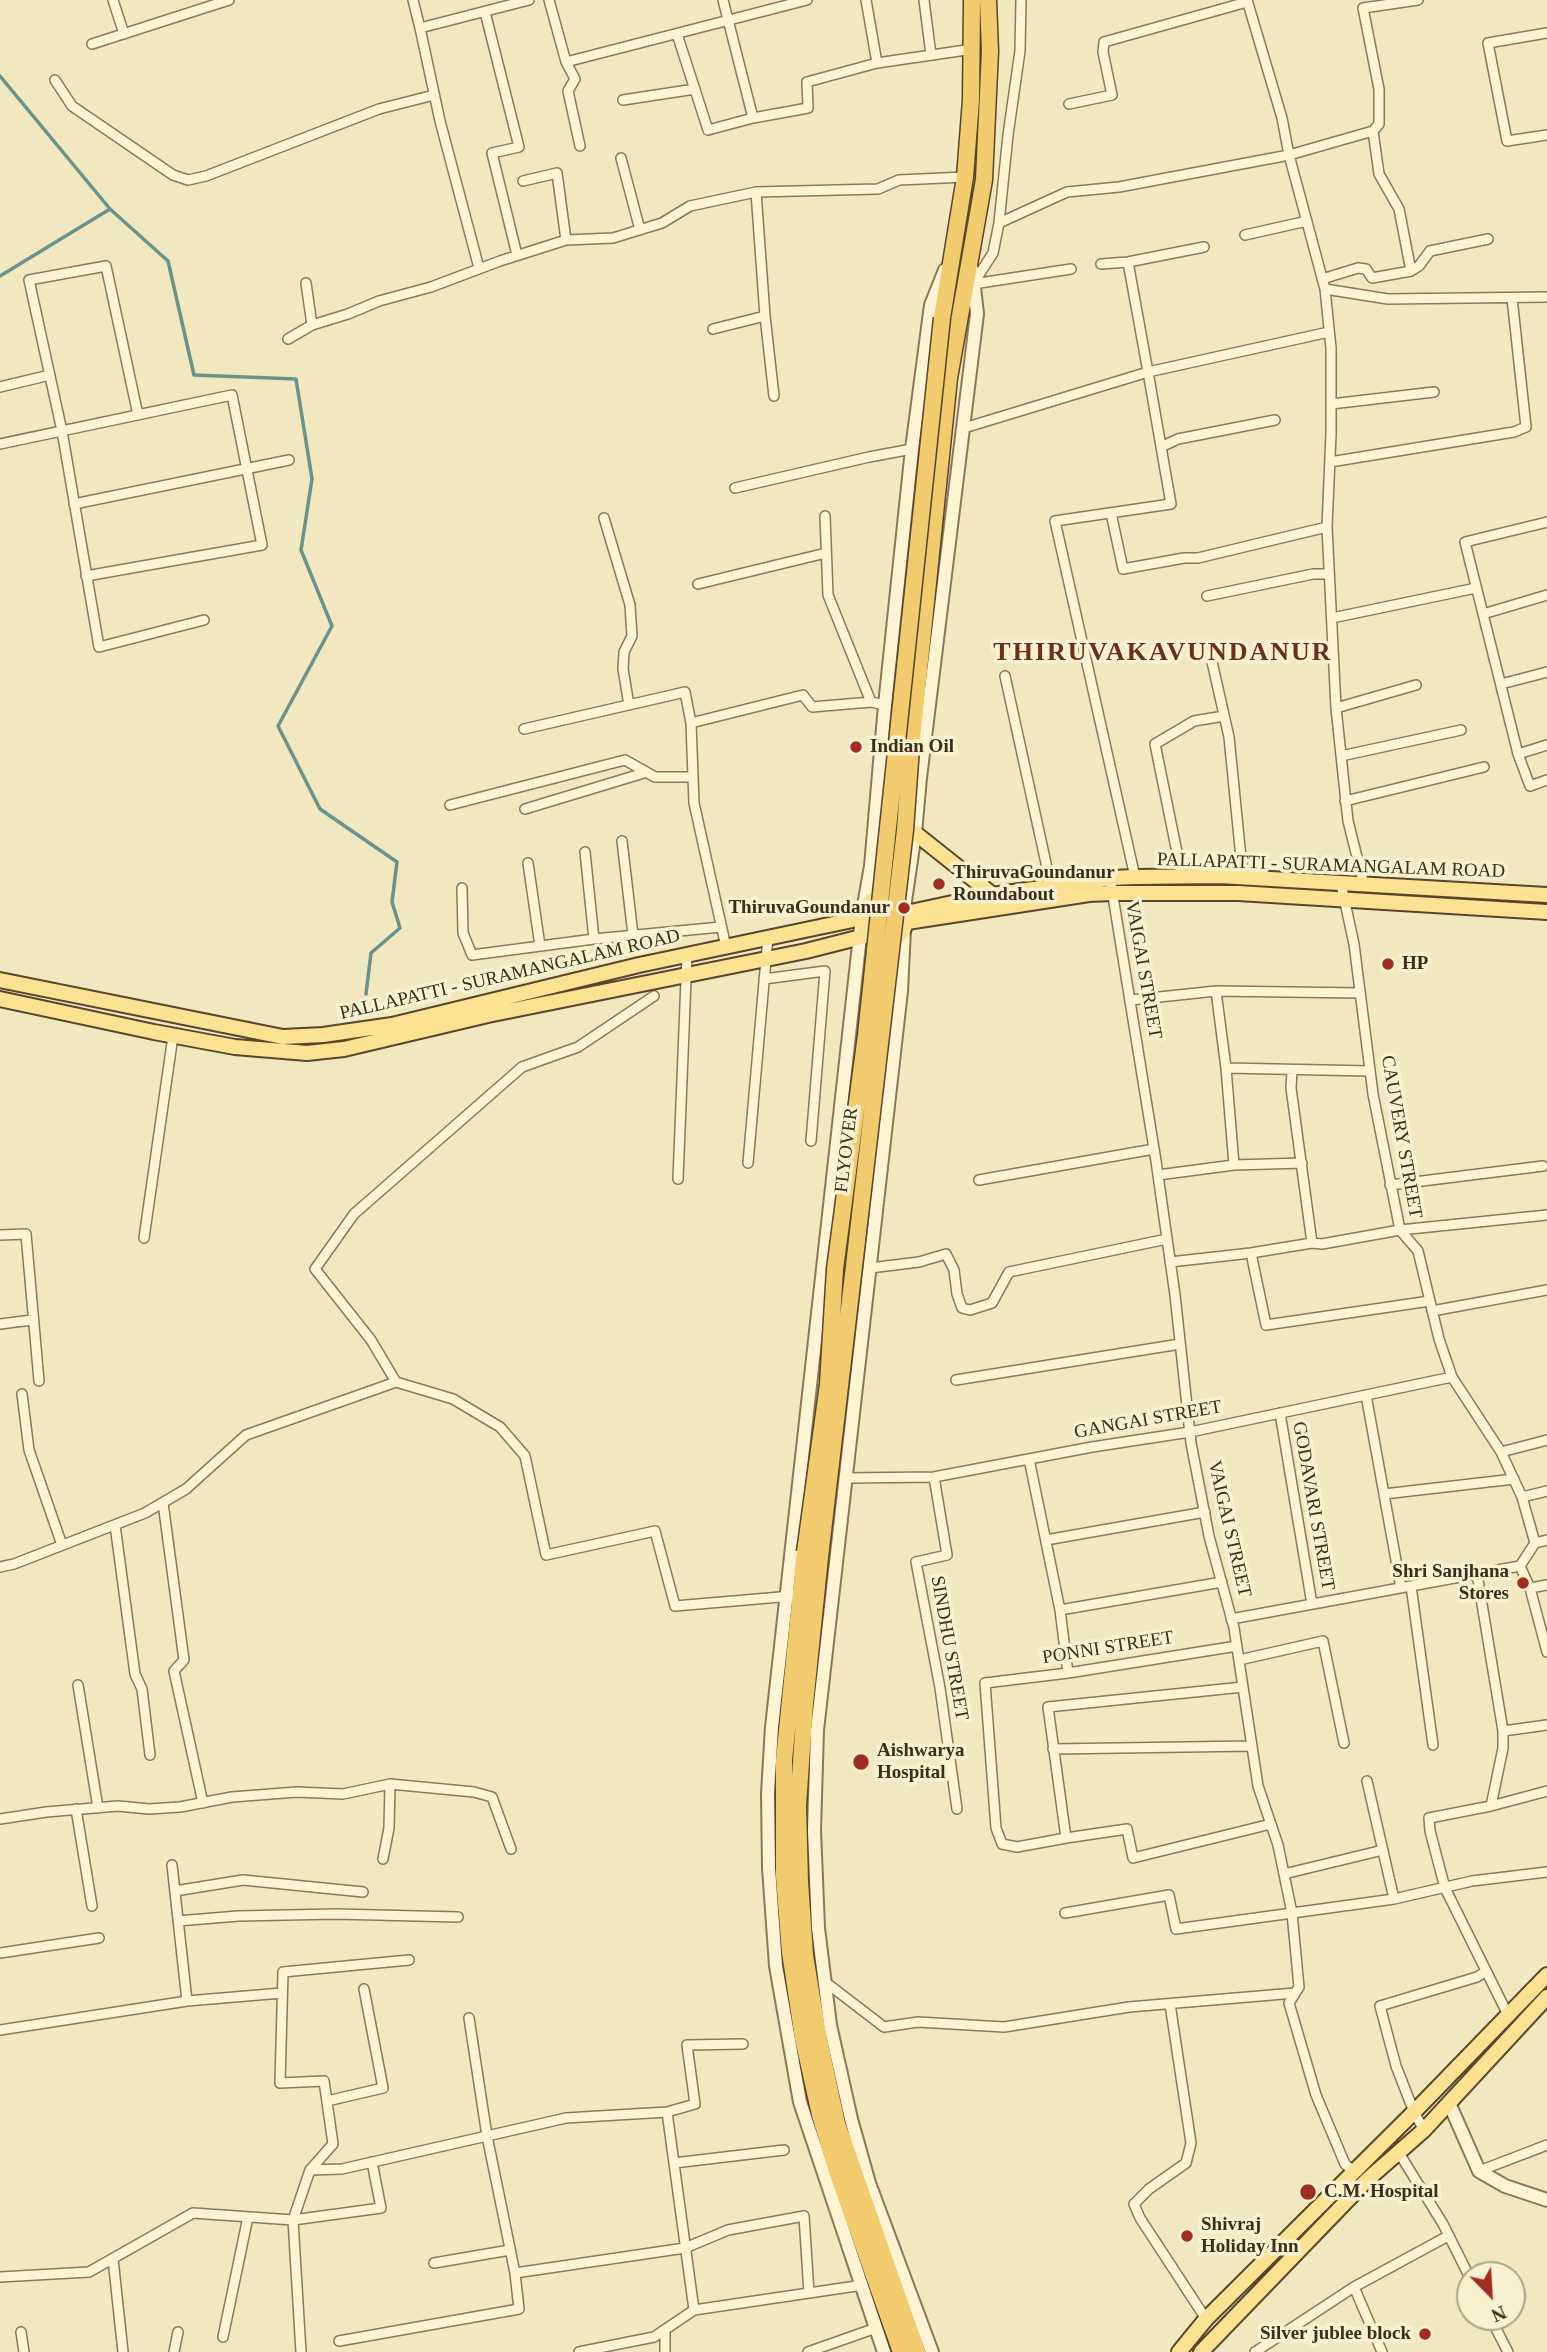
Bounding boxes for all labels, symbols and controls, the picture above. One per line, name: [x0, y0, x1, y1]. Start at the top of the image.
district label: THIRUVAKAVUNDANUR: [995, 637, 1331, 669]
place label: Indian Oil: [870, 736, 954, 758]
marker: Indian Oil: [848, 739, 864, 755]
street label: PALLAPATTI - SURAMANGALAM ROAD: [1156, 849, 1506, 883]
place label: ThiruvaGoundanur Roundabout: [953, 862, 1115, 906]
marker: ThiruvaGoundanur Roundabout: [931, 876, 947, 892]
place label: ThiruvaGoundanur: [728, 897, 890, 919]
street label: VAIGAI STREET: [1120, 899, 1166, 1041]
marker: ThiruvaGoundanur: [896, 900, 912, 916]
street label: PALLAPATTI - SURAMANGALAM ROAD: [338, 925, 682, 1025]
place label: HP: [1402, 953, 1428, 975]
marker: HP: [1380, 956, 1396, 972]
street label: CAUVERY STREET: [1375, 1054, 1427, 1220]
street label: FLYOVER: [830, 1106, 864, 1194]
street label: GANGAI STREET: [1072, 1396, 1224, 1444]
street label: GODAVARI STREET: [1287, 1420, 1339, 1592]
street label: VAIGAI STREET: [1202, 1458, 1256, 1600]
place label: Shri Sanjhana Stores: [1392, 1561, 1509, 1605]
street label: SINDHU STREET: [925, 1574, 973, 1722]
marker: Shri Sanjhana Stores: [1515, 1575, 1531, 1591]
street label: PONNI STREET: [1041, 1626, 1175, 1670]
place label: Aishwarya Hospital: [877, 1740, 965, 1784]
marker: Aishwarya Hospital: [851, 1752, 871, 1772]
place label: C.M. Hospital: [1324, 2181, 1439, 2203]
marker: C.M. Hospital: [1298, 2182, 1318, 2202]
place label: Shivraj Holiday Inn: [1201, 2214, 1299, 2258]
marker: Shivraj Holiday Inn: [1179, 2228, 1195, 2244]
north arrow: [1456, 2261, 1526, 2331]
text: N: [1488, 2301, 1509, 2326]
place label: Silver jublee block: [1260, 2323, 1411, 2345]
marker: Silver jublee block: [1417, 2326, 1433, 2342]

